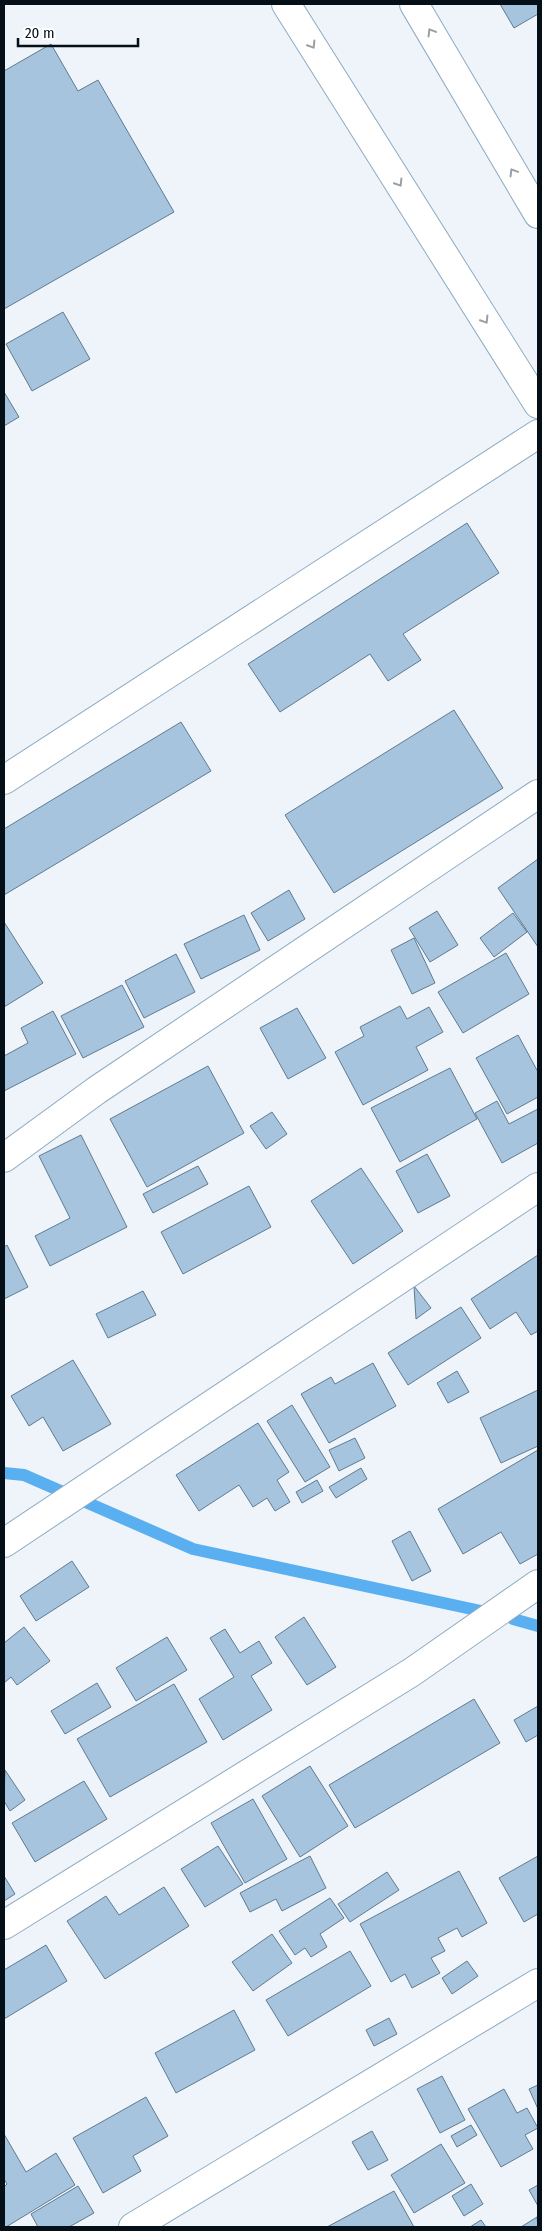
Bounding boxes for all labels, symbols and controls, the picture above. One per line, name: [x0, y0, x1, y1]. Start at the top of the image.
scale bar: [18, 15, 138, 47]
text: 20 m: [25, 24, 55, 42]
one-way arrow: [427, 29, 437, 38]
one-way arrow: [306, 39, 315, 49]
one-way arrow: [510, 168, 520, 177]
one-way arrow: [392, 177, 402, 186]
one-way arrow: [479, 315, 489, 324]

